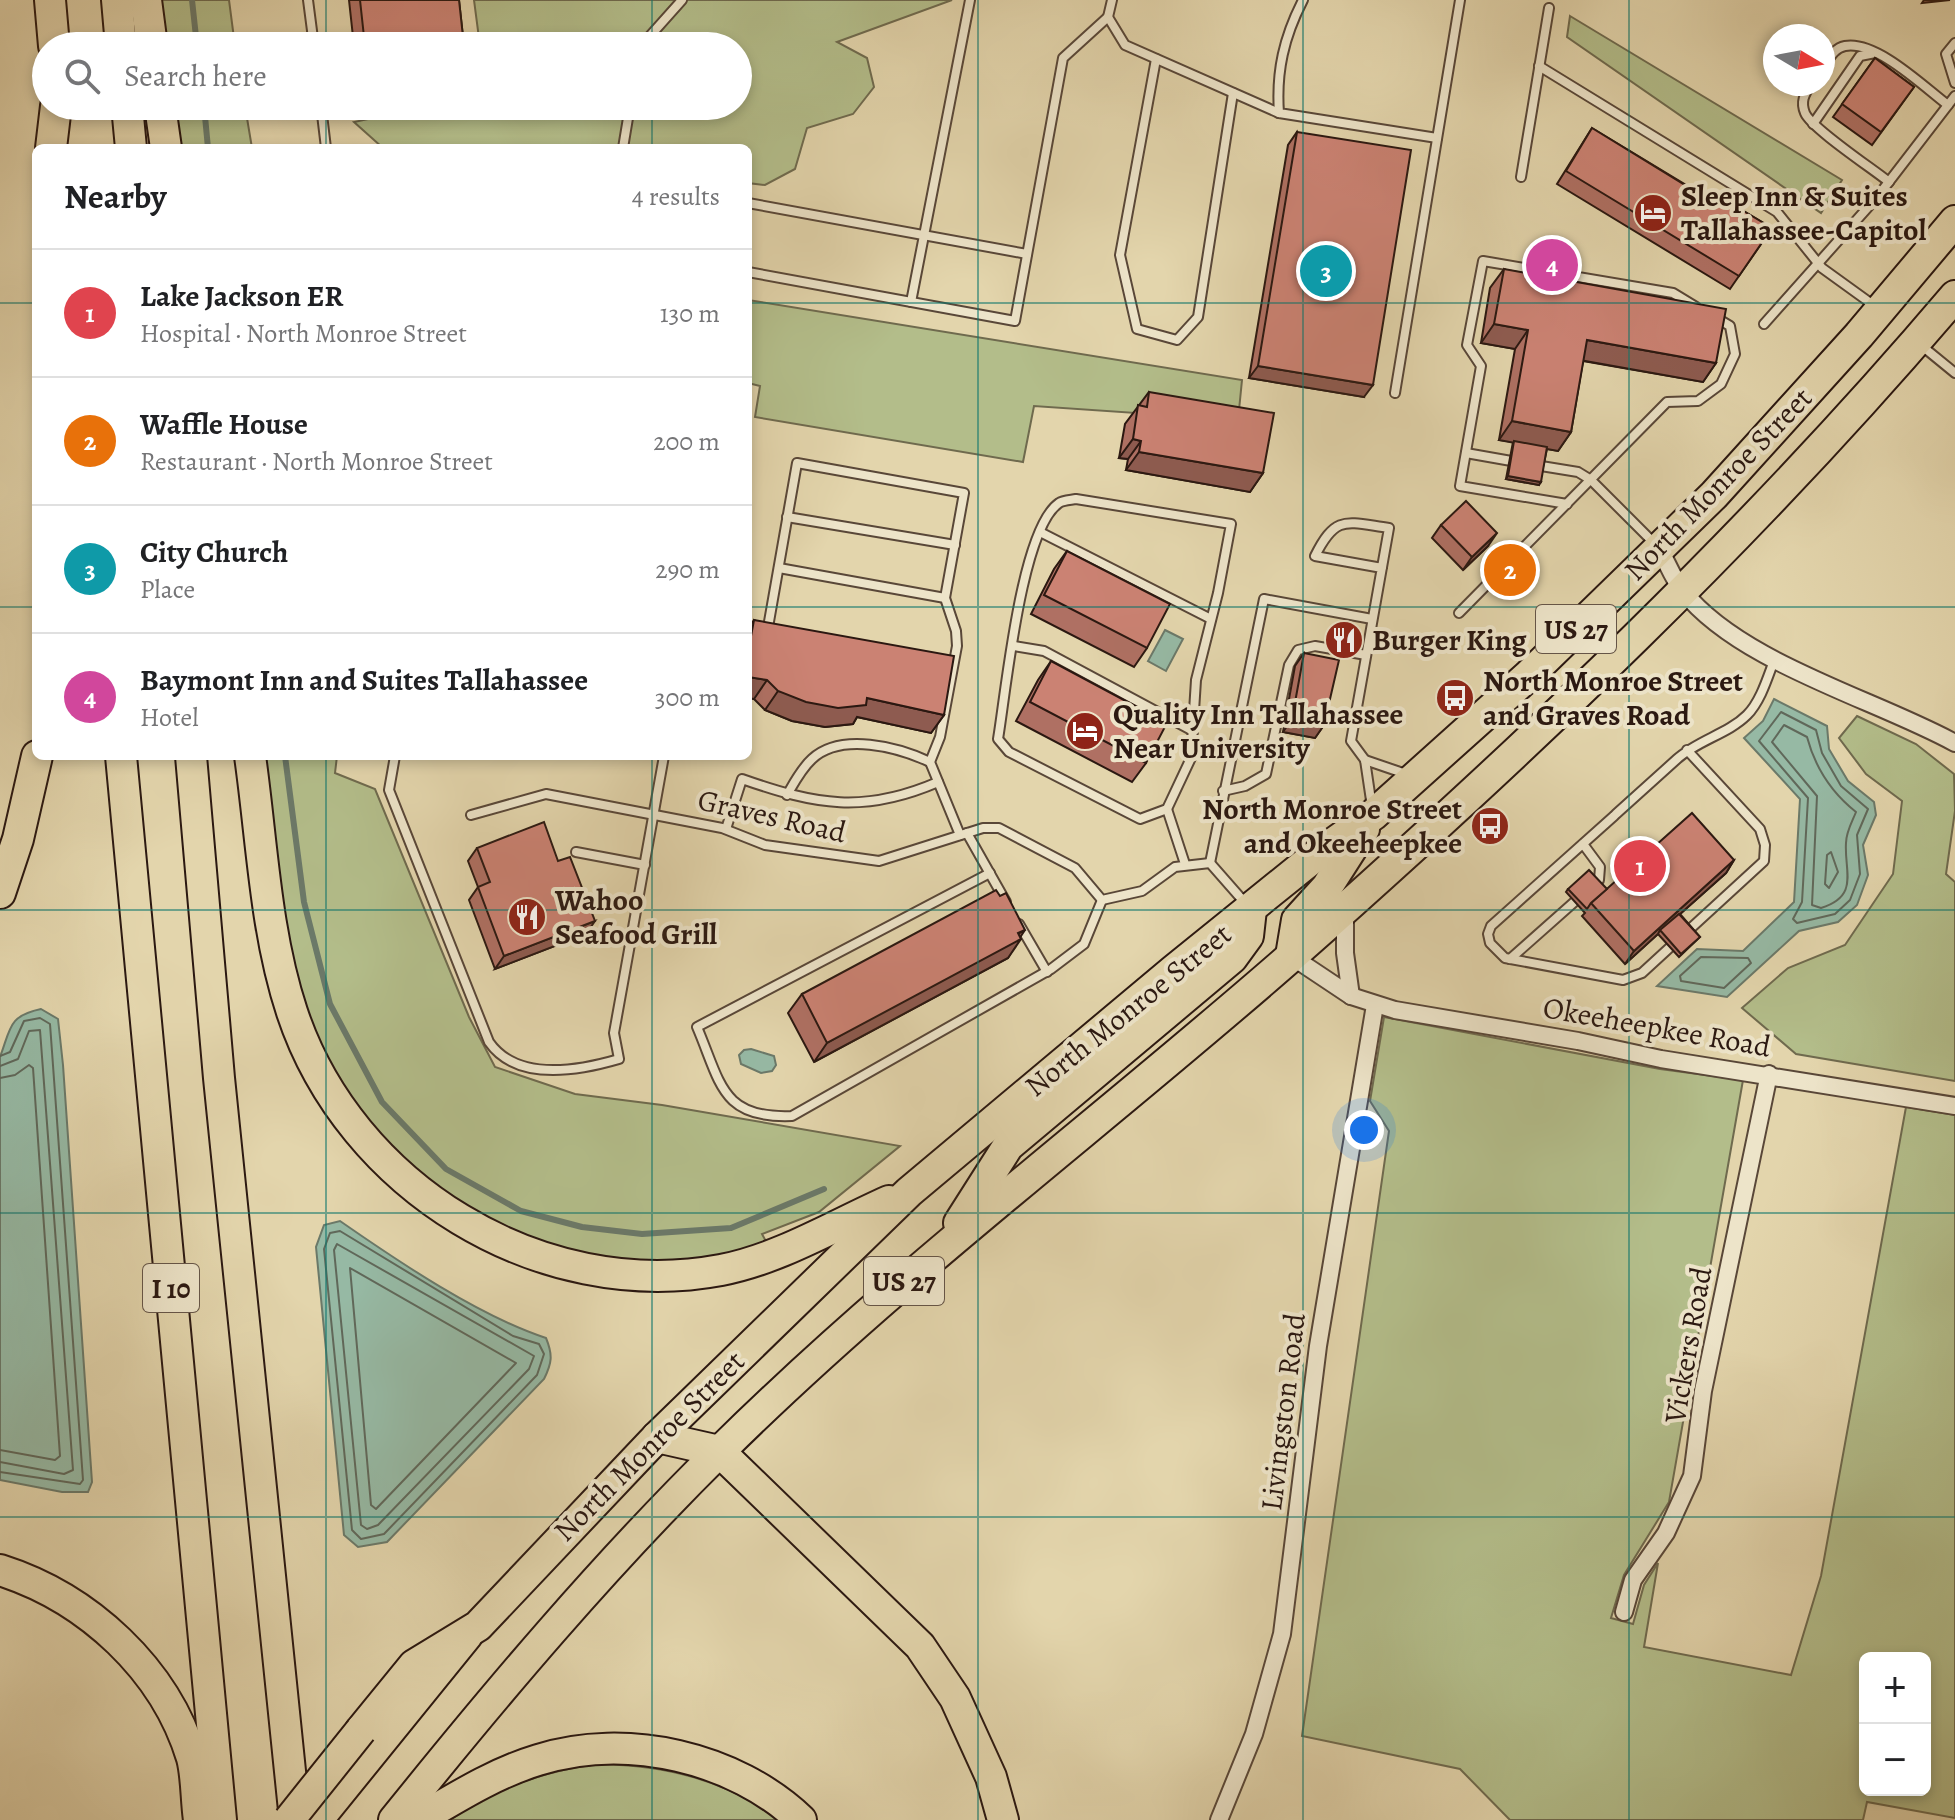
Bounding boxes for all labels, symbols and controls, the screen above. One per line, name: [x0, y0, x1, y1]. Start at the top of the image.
north arrow: [1763, 24, 1835, 96]
search box: [32, 32, 752, 120]
icon: search: [60, 54, 104, 98]
text: Search here: [124, 56, 267, 96]
text: Nearby: [64, 173, 167, 220]
place label: Sleep Inn & Suites Tallahassee-Capitol: [1681, 176, 1927, 250]
text: 4 results: [632, 179, 720, 214]
hotel icon: Sleep Inn & Suites Tallahassee-Capitol: [1632, 192, 1674, 234]
pin: 4: [1526, 235, 1578, 295]
pin: 3: [1300, 241, 1352, 301]
text: Lake Jackson ER: [140, 276, 344, 316]
text: 1: [85, 296, 95, 331]
text: 130 m: [660, 296, 720, 331]
text: Hospital · North Monroe Street: [140, 316, 467, 351]
street label: North Monroe Street: [1615, 378, 1821, 590]
text: Waffle House: [140, 404, 308, 444]
text: 2: [84, 424, 96, 459]
text: 200 m: [653, 424, 720, 459]
text: Restaurant · North Monroe Street: [140, 444, 493, 479]
text: City Church: [140, 532, 288, 572]
pin: 2: [1484, 540, 1536, 600]
text: 3: [84, 552, 96, 587]
text: 290 m: [655, 552, 720, 587]
text: Place: [140, 572, 195, 607]
road number: US 27: [1536, 605, 1616, 653]
restaurant icon: Burger King: [1323, 619, 1365, 661]
place label: Burger King: [1372, 620, 1527, 660]
text: Baymont Inn and Suites Tallahassee: [140, 660, 588, 700]
place label: North Monroe Street and Graves Road: [1483, 661, 1743, 735]
bus stop icon: North Monroe Street and Graves Road: [1434, 677, 1476, 719]
text: 4: [84, 680, 96, 715]
text: 300 m: [655, 680, 720, 715]
place label: Quality Inn Tallahassee Near University: [1113, 694, 1403, 768]
text: Hotel: [140, 700, 199, 735]
hotel icon: Quality Inn Tallahassee Near University: [1064, 710, 1106, 752]
street label: Graves Road: [694, 780, 851, 853]
place label: North Monroe Street and Okeeheepkee: [1202, 789, 1462, 863]
bus stop icon: North Monroe Street and Okeeheepkee: [1469, 805, 1511, 847]
pin: 1: [1614, 836, 1666, 896]
place label: Wahoo Seafood Grill: [554, 880, 717, 954]
restaurant icon: Wahoo Seafood Grill: [506, 896, 548, 938]
street label: North Monroe Street: [1016, 914, 1240, 1106]
street label: Okeeheepkee Road: [1540, 987, 1775, 1067]
your location: [1344, 1110, 1384, 1150]
road number: US 27: [864, 1257, 944, 1305]
street label: Vickers Road: [1654, 1263, 1722, 1427]
road number: I 10: [143, 1264, 199, 1312]
street label: Livingston Road: [1251, 1310, 1315, 1513]
street label: North Monroe Street: [545, 1342, 753, 1550]
map controls: [1859, 1652, 1931, 1796]
button: +: [1859, 1652, 1931, 1724]
button: −: [1859, 1724, 1931, 1796]

